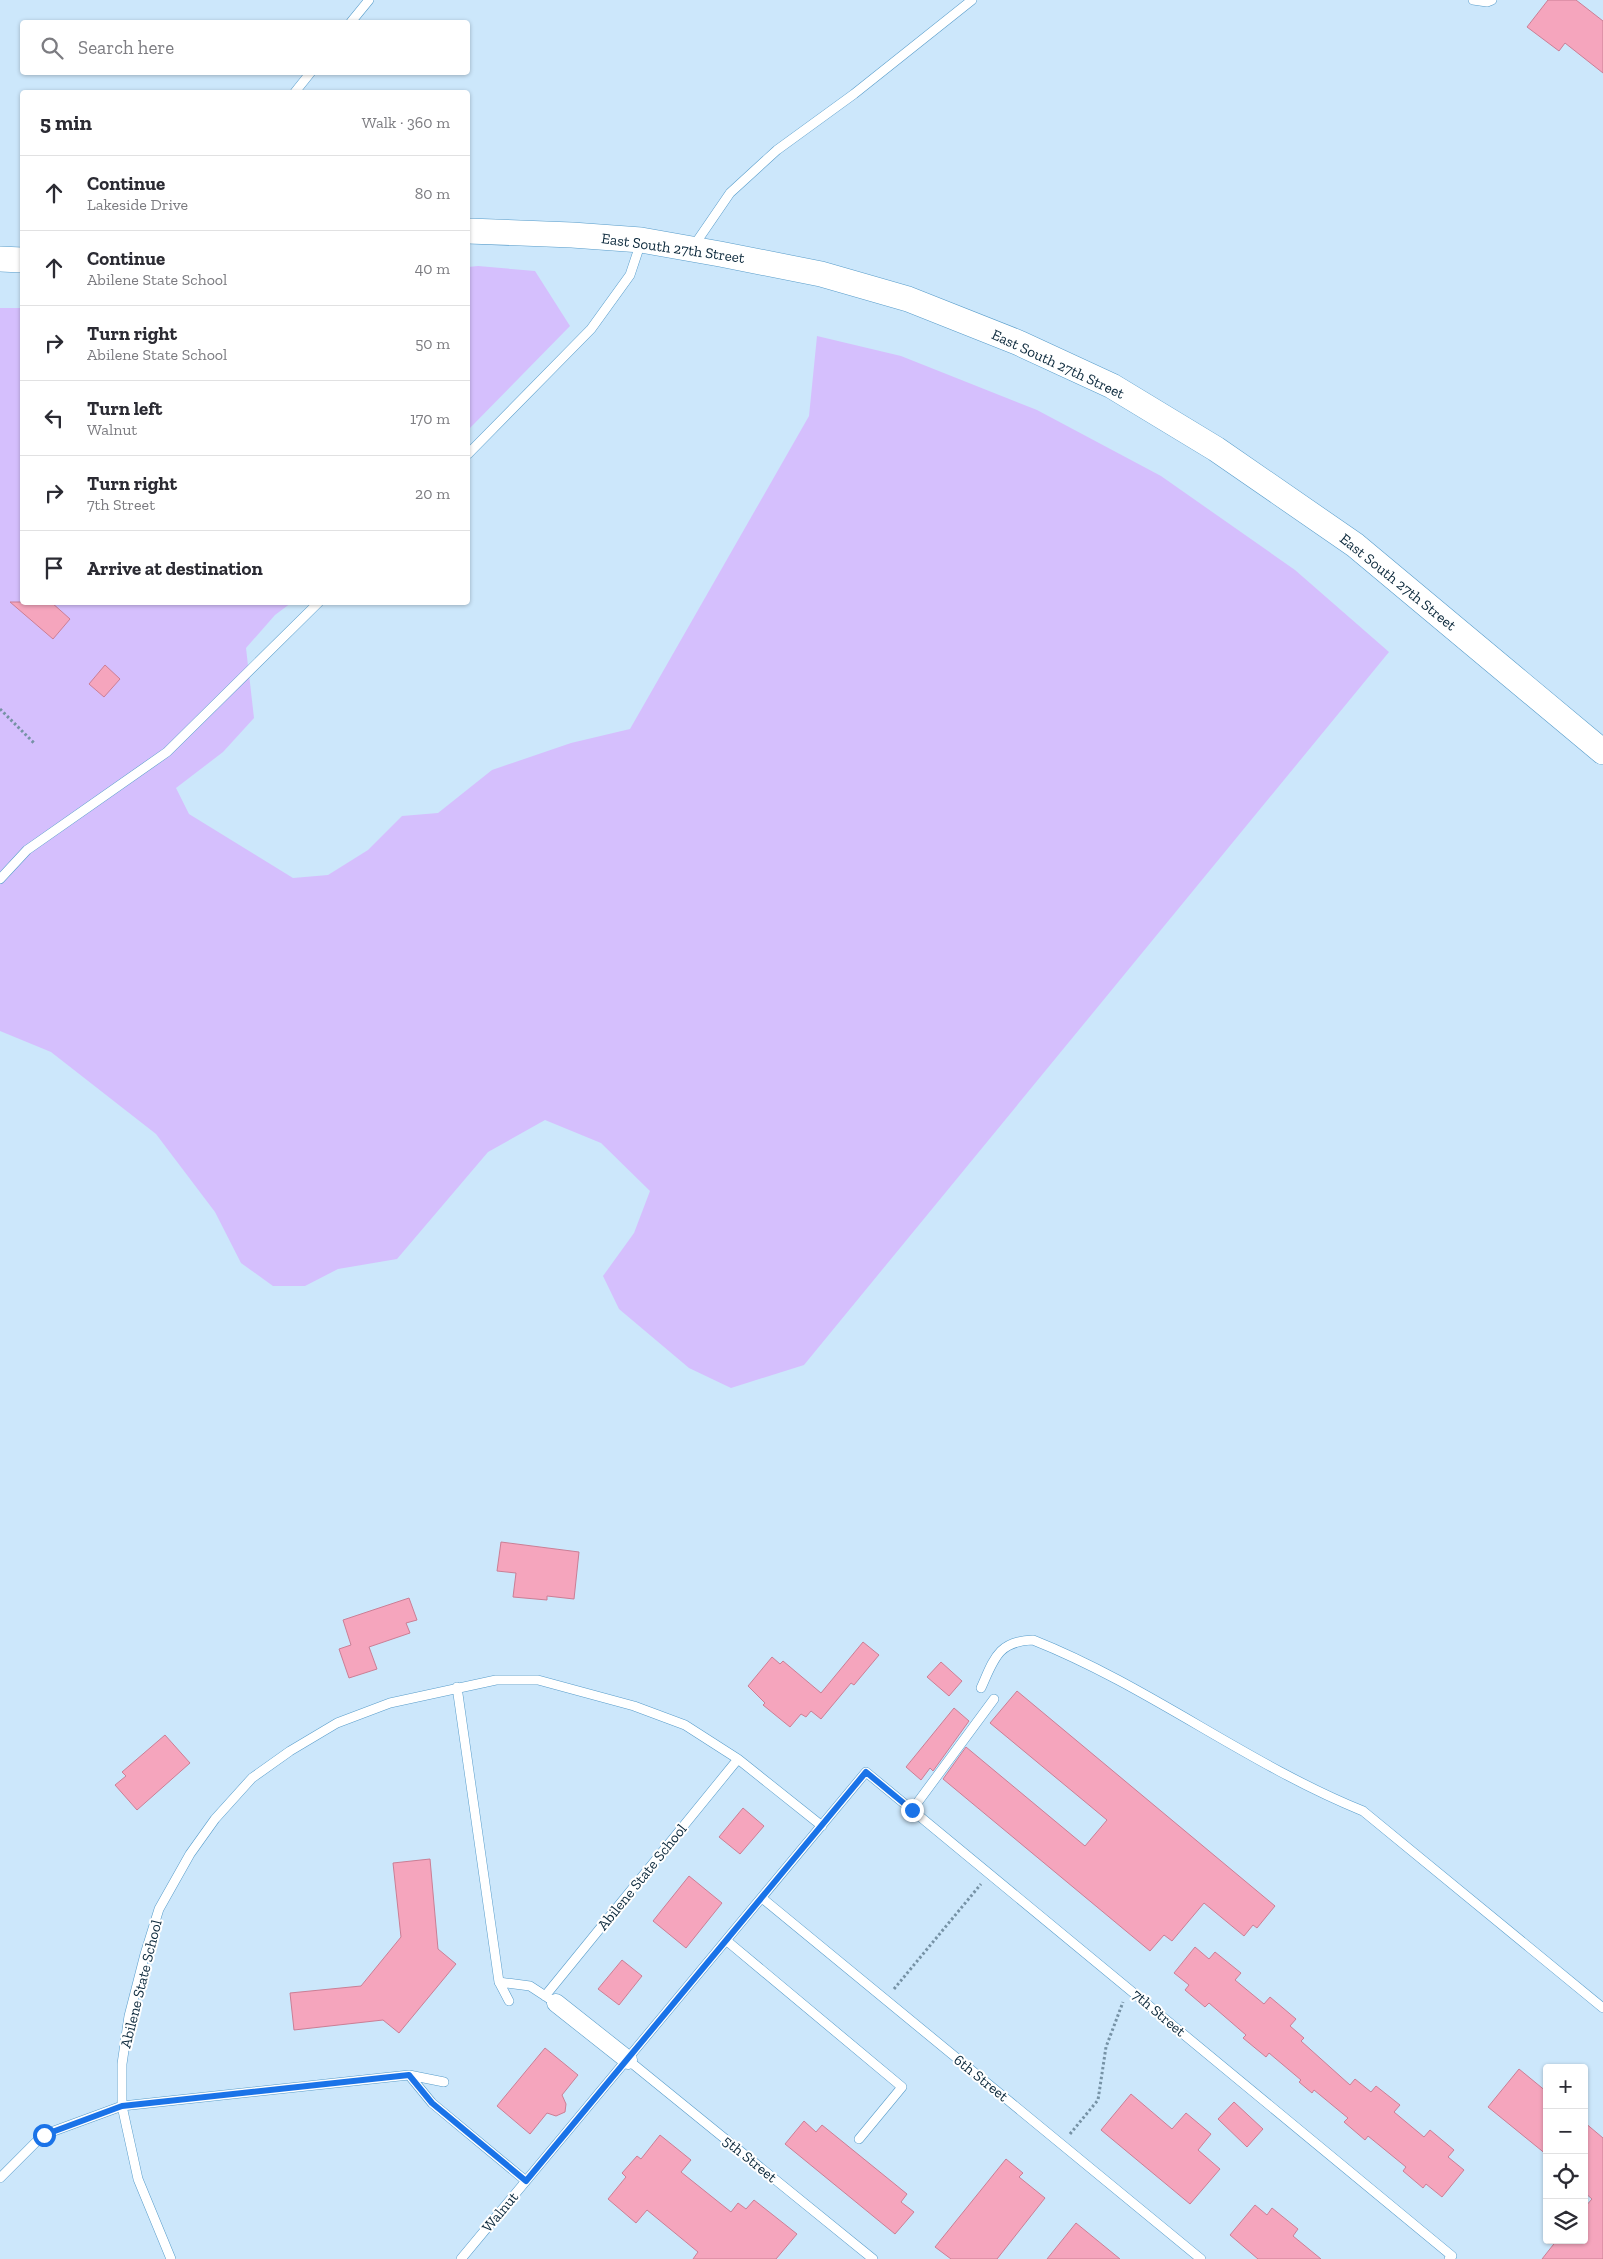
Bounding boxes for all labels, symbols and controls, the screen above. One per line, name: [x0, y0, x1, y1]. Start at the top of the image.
search box: [20, 20, 470, 75]
icon: search: [38, 34, 66, 62]
text: Search here: [78, 36, 174, 59]
text: 5 min: [40, 110, 92, 135]
text: Walk · 360 m: [362, 113, 450, 132]
text: Continue: [87, 172, 165, 195]
icon: ahead: [40, 179, 68, 207]
text: 80 m: [415, 184, 450, 203]
text: Lakeside Drive: [87, 195, 188, 214]
street label: East South 27th Street: [600, 229, 746, 267]
text: Continue: [87, 247, 165, 270]
icon: ahead: [40, 254, 68, 282]
text: 40 m: [415, 259, 450, 278]
text: Abilene State School: [87, 270, 227, 289]
text: Turn right: [87, 322, 177, 345]
street label: East South 27th Street: [989, 325, 1128, 403]
icon: right: [40, 329, 68, 357]
text: 50 m: [415, 334, 450, 353]
text: Abilene State School: [87, 345, 227, 364]
text: Turn left: [87, 397, 162, 420]
icon: left: [40, 404, 68, 432]
text: 170 m: [410, 409, 450, 428]
text: Walnut: [87, 420, 137, 439]
text: Turn right: [87, 472, 177, 495]
icon: right: [40, 479, 68, 507]
text: 20 m: [415, 484, 450, 503]
text: 7th Street: [87, 495, 155, 514]
street label: East South 27th Street: [1336, 530, 1460, 635]
icon: arrive: [40, 554, 68, 582]
text: Arrive at destination: [87, 557, 263, 580]
route end: [901, 1799, 924, 1822]
street label: Abilene State School: [594, 1820, 690, 1934]
street label: Abilene State School: [116, 1918, 166, 2050]
street label: 7th Street: [1129, 1986, 1190, 2041]
street label: 6th Street: [950, 2051, 1012, 2106]
map controls: [1543, 2064, 1588, 2244]
button: +: [1543, 2064, 1588, 2109]
button: −: [1543, 2109, 1588, 2154]
route start: [33, 2124, 56, 2147]
street label: 5th Street: [719, 2132, 781, 2187]
button: locate: [1543, 2154, 1588, 2199]
street label: Walnut: [478, 2188, 522, 2236]
button: layers: [1543, 2199, 1588, 2244]

